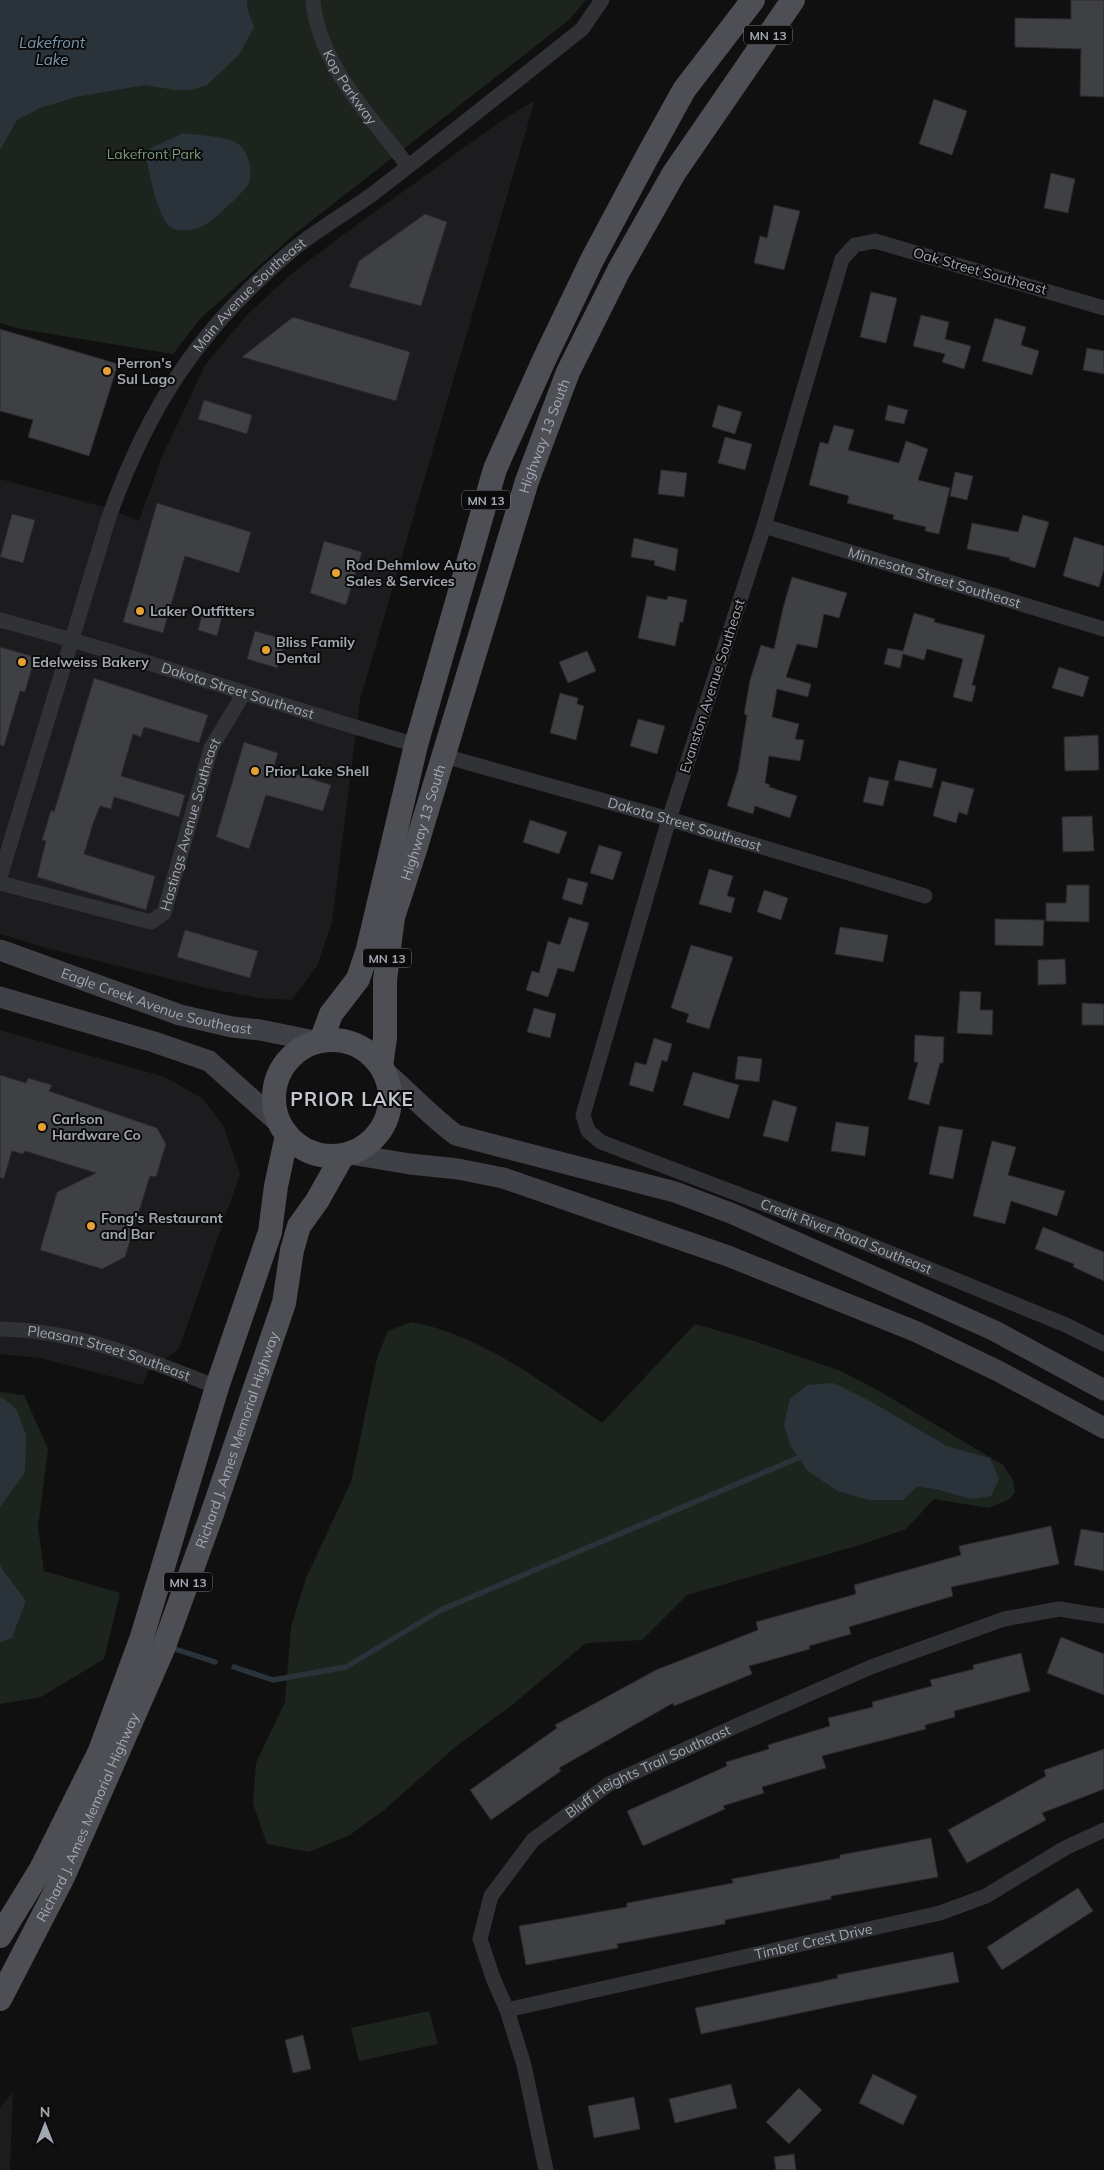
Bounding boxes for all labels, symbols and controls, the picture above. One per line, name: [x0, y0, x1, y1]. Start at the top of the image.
road number: MN 13: [744, 26, 792, 44]
water label: Lakefront Lake: [19, 33, 86, 69]
street label: Kop Parkway: [319, 47, 381, 129]
park label: Lakefront Park: [107, 145, 202, 163]
street label: Main Avenue Southeast: [189, 234, 309, 356]
street label: Oak Street Southeast: [911, 243, 1049, 299]
place label: Perron's Sul Lago: [117, 354, 175, 388]
marker: Perron's Sul Lago: [101, 365, 113, 377]
street label: Highway 13 South: [515, 376, 574, 495]
road number: MN 13: [462, 490, 510, 510]
street label: Minnesota Street Southeast: [846, 543, 1023, 612]
place label: Rod Dehmlow Auto Sales & Services: [346, 556, 476, 590]
marker: Rod Dehmlow Auto Sales & Services: [330, 567, 342, 579]
street label: Evanston Avenue Southeast: [675, 597, 749, 775]
place label: Laker Outfitters: [150, 602, 255, 620]
marker: Laker Outfitters: [134, 605, 146, 617]
place label: Bliss Family Dental: [276, 633, 355, 667]
marker: Bliss Family Dental: [260, 644, 272, 656]
place label: Edelweiss Bakery: [32, 653, 149, 671]
marker: Edelweiss Bakery: [16, 656, 28, 668]
street label: Dakota Street Southeast: [159, 658, 316, 723]
street label: Hastings Avenue Southeast: [156, 734, 224, 913]
place label: Prior Lake Shell: [265, 762, 369, 780]
street label: Highway 13 South: [397, 762, 449, 883]
marker: Prior Lake Shell: [249, 765, 261, 777]
street label: Dakota Street Southeast: [606, 793, 763, 855]
road number: MN 13: [363, 948, 411, 968]
street label: Eagle Creek Avenue Southeast: [59, 964, 252, 1038]
district label: PRIOR LAKE: [290, 1087, 414, 1111]
place label: Carlson Hardware Co: [52, 1110, 141, 1144]
marker: Carlson Hardware Co: [36, 1121, 48, 1133]
street label: Credit River Road Southeast: [758, 1194, 935, 1278]
place label: Fong's Restaurant and Bar: [101, 1209, 224, 1243]
marker: Fong's Restaurant and Bar: [85, 1220, 97, 1232]
street label: Pleasant Street Southeast: [27, 1322, 193, 1385]
street label: Richard J. Ames Memorial Highway: [191, 1329, 283, 1551]
road number: MN 13: [164, 1572, 212, 1591]
street label: Richard J. Ames Memorial Highway: [32, 1709, 143, 1925]
street label: Bluff Heights Trail Southeast: [562, 1721, 733, 1822]
street label: Timber Crest Drive: [753, 1919, 874, 1963]
north arrow: [20, 2100, 70, 2150]
text: N: [40, 2103, 50, 2121]

